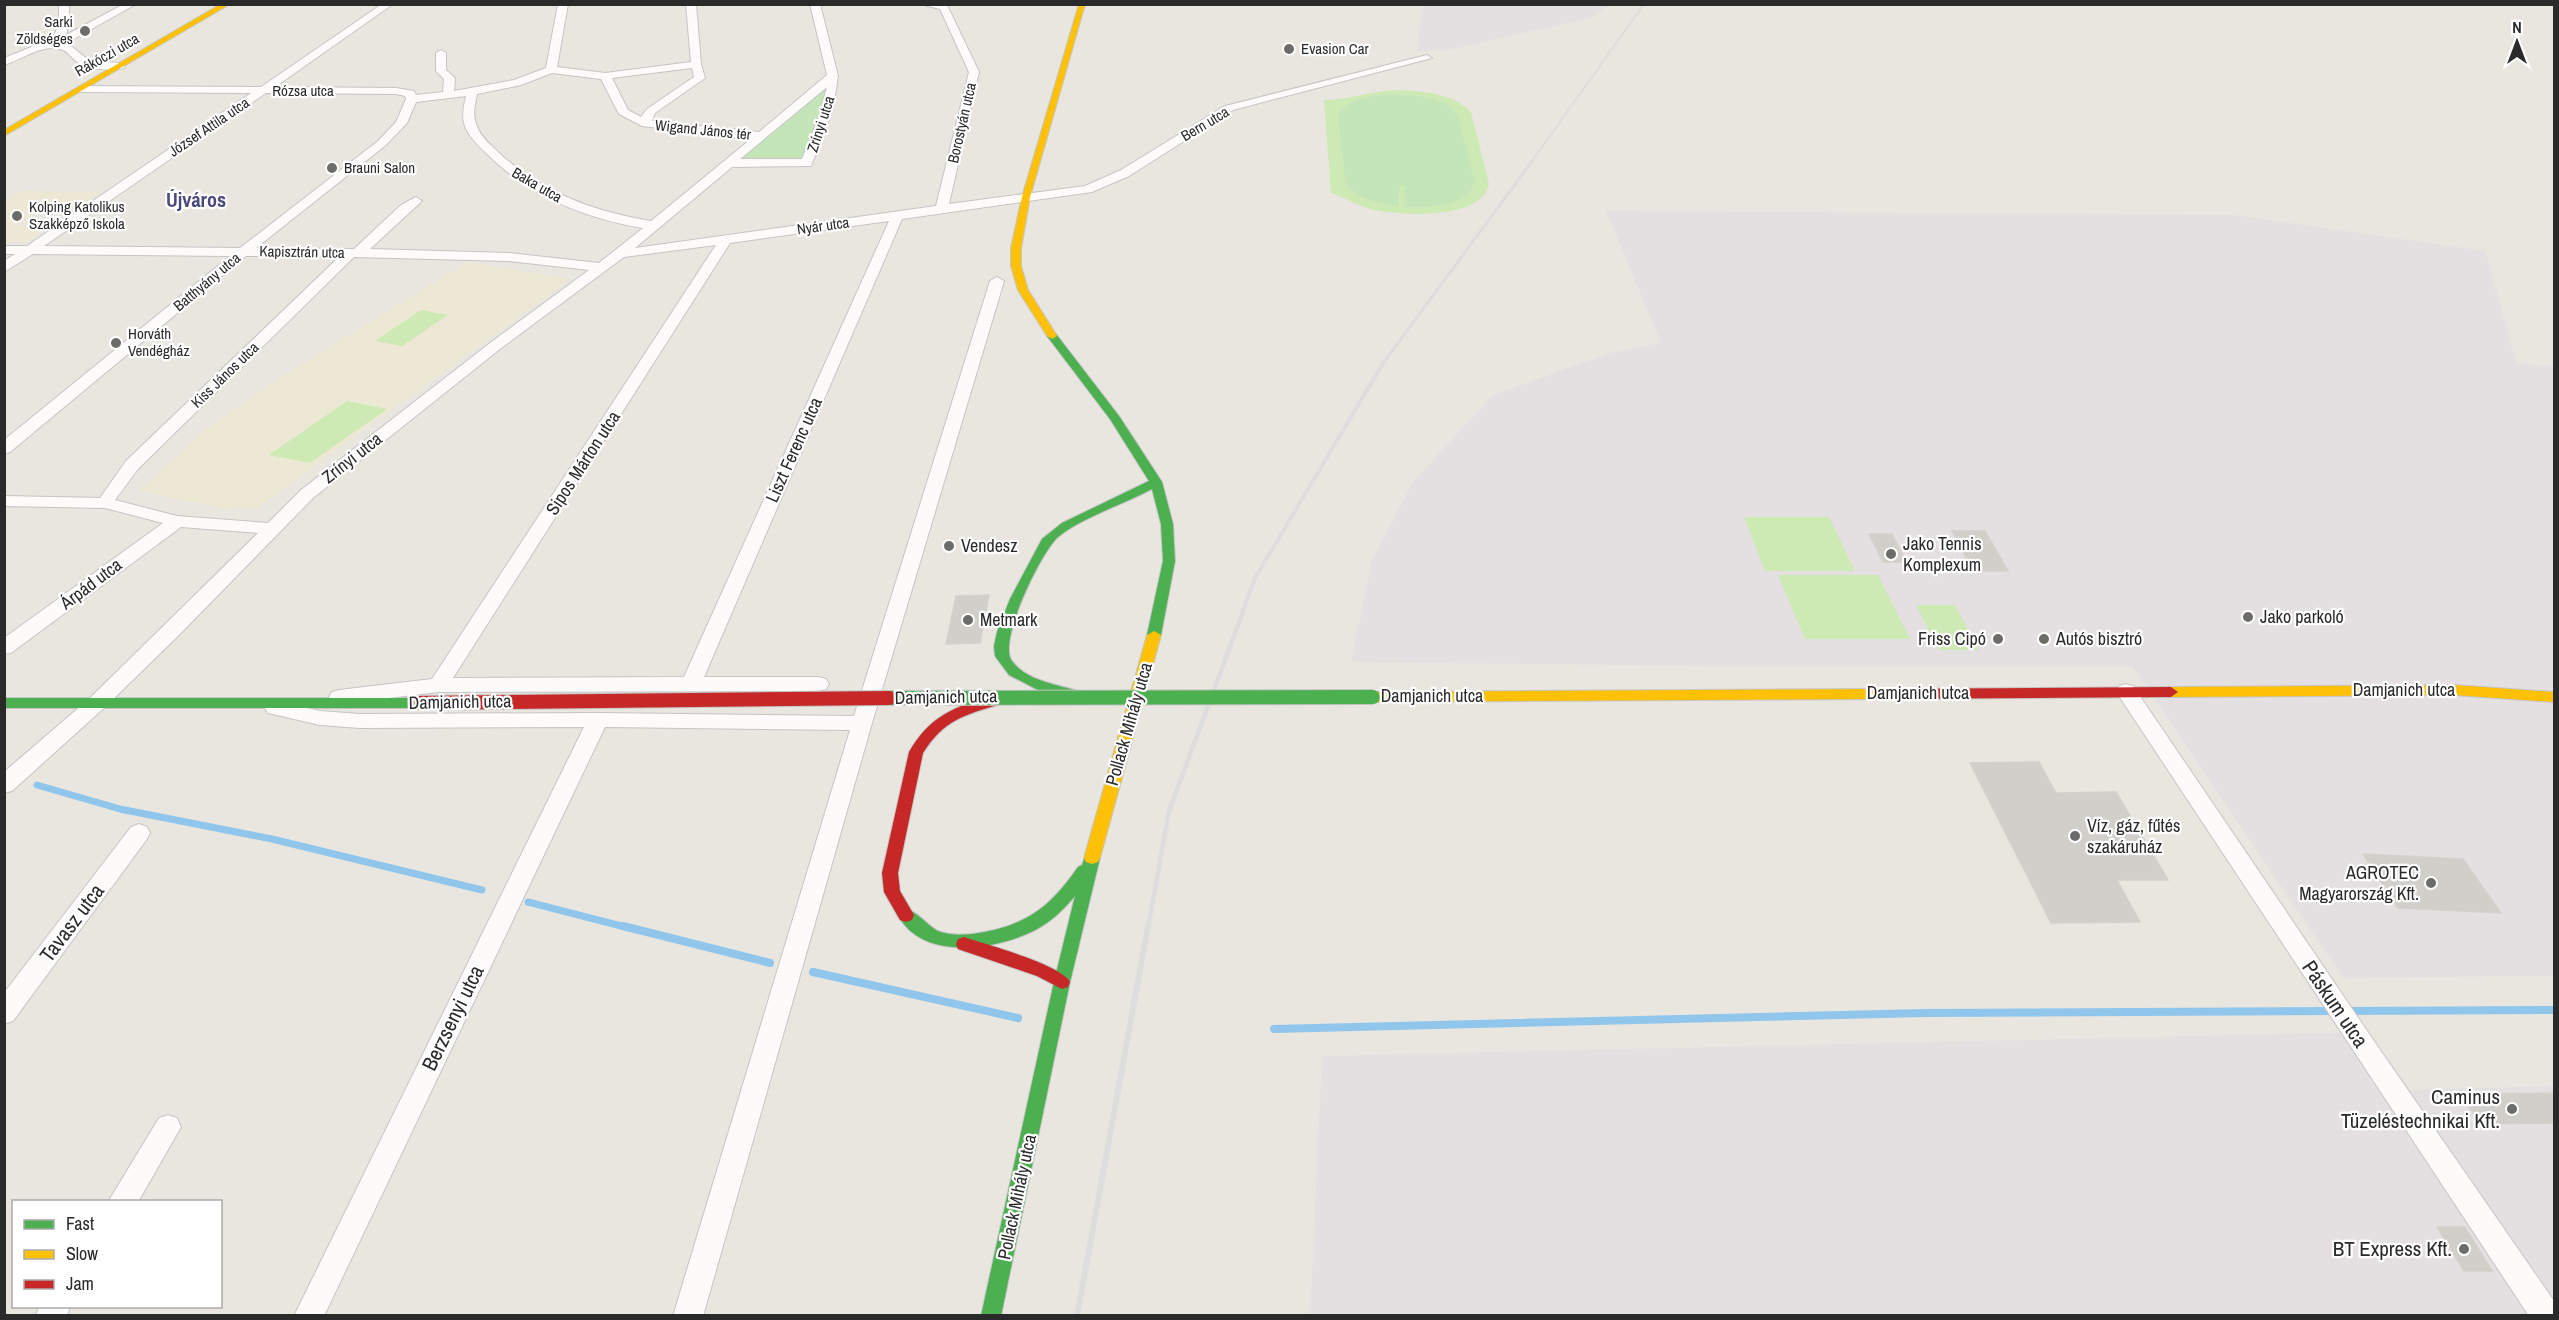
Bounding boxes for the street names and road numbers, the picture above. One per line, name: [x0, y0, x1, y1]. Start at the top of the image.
street label: Rákóczi utca: [71, 28, 143, 81]
street label: Rózsa utca: [272, 80, 334, 101]
street label: Borostyán utca: [942, 80, 981, 165]
street label: József Attila utca: [164, 92, 253, 161]
street label: Zrínyi utca: [802, 93, 840, 155]
street label: Bern utca: [1177, 101, 1233, 146]
street label: Wigand János tér: [654, 114, 752, 145]
street label: Baka utca: [508, 162, 566, 207]
street label: Nyár utca: [795, 211, 851, 240]
street label: Kapisztrán utca: [259, 240, 345, 263]
street label: Batthyány utca: [169, 247, 245, 316]
street label: Kiss János utca: [186, 337, 263, 412]
street label: Liszt Ferenc utca: [759, 393, 828, 506]
street label: Sipos Márton utca: [539, 406, 626, 520]
street label: Zrínyi utca: [317, 426, 387, 489]
street label: Árpád utca: [54, 552, 127, 616]
street label: Pollack Mihály utca: [1099, 659, 1158, 788]
street label: Damjanich utca: [2353, 677, 2455, 702]
street label: Damjanich utca: [1867, 680, 1969, 705]
street label: Damjanich utca: [895, 683, 997, 710]
street label: Damjanich utca: [1381, 683, 1483, 708]
street label: Damjanich utca: [409, 688, 511, 715]
street label: Tavasz utca: [33, 877, 111, 968]
street label: Páskum utca: [2296, 954, 2376, 1053]
street label: Berzsenyi utca: [415, 960, 491, 1075]
street label: Pollack Mihály utca: [991, 1132, 1042, 1262]

